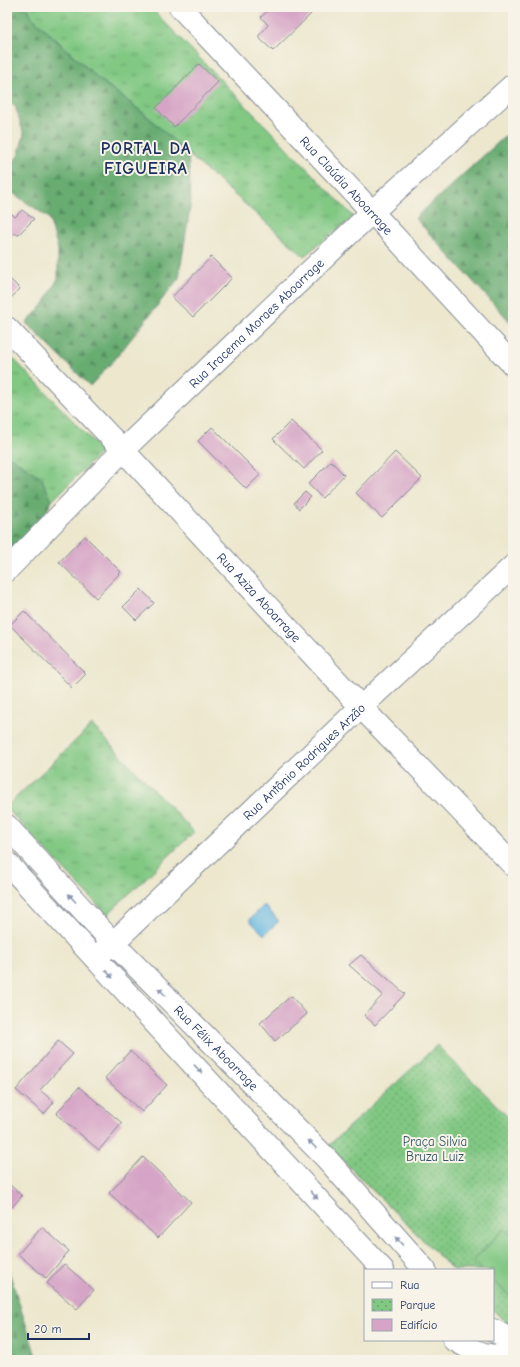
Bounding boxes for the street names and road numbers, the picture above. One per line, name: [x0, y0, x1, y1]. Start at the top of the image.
street label: Rua Claúdia Aboarrage: [297, 133, 396, 238]
street label: Rua Iracema Moraes Aboarrage: [186, 255, 327, 391]
street label: Rua Aziza Aboarrage: [214, 550, 304, 646]
street label: Rua Antônio Rodrigues Arzão: [240, 700, 369, 823]
street label: Rua Félix Aboarrage: [171, 1002, 262, 1094]

